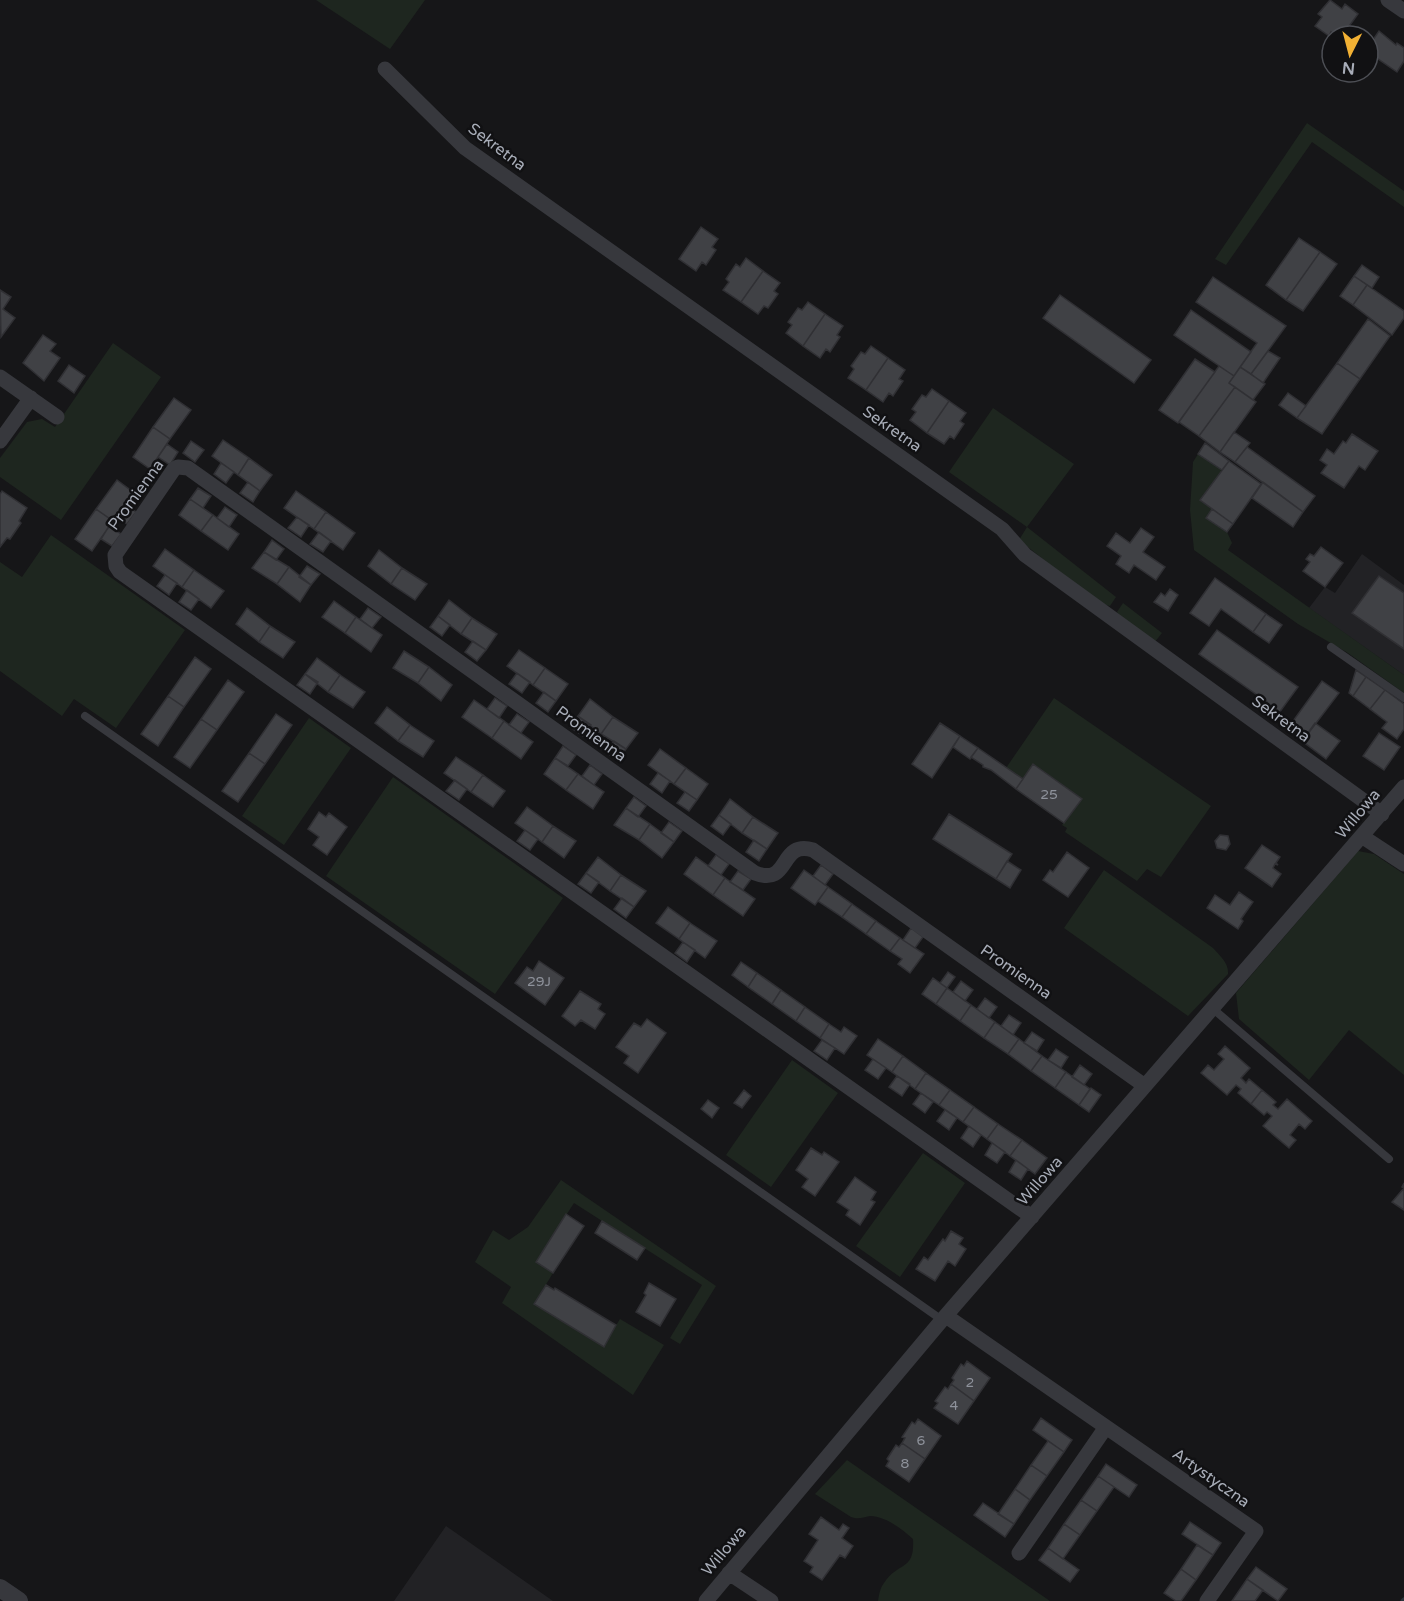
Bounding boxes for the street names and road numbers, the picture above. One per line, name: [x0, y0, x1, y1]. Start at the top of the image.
street label: Sekretna: [464, 119, 530, 175]
street label: Sekretna: [859, 401, 925, 457]
street label: Promienna: [104, 456, 168, 534]
street label: Sekretna: [1248, 691, 1314, 747]
street label: Promienna: [552, 702, 630, 766]
street label: Willowa: [1331, 785, 1385, 843]
street label: Promienna: [976, 940, 1056, 1004]
street label: Willowa: [1013, 1152, 1067, 1210]
street label: Artystyczna: [1168, 1444, 1254, 1512]
street label: Willowa: [697, 1522, 751, 1580]

